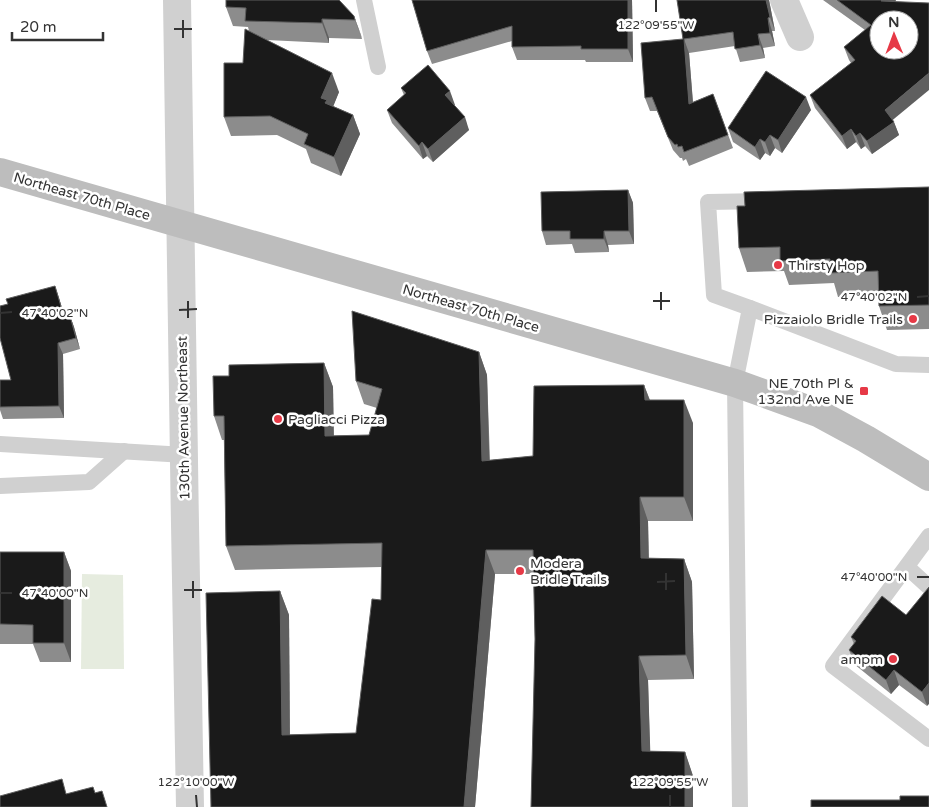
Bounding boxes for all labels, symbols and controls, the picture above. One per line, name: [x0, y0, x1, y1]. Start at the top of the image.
scale bar: [12, 10, 104, 42]
north arrow: [869, 10, 919, 60]
text: N: [888, 14, 900, 31]
text: 20 m: [20, 18, 57, 36]
text: 122°09'55"W: [617, 18, 695, 32]
street label: Northeast 70th Place: [12, 169, 152, 224]
place label: Thirsty Hop: [788, 257, 865, 274]
marker: Thirsty Hop: [772, 259, 784, 271]
street label: Northeast 70th Place: [401, 281, 541, 336]
text: 47°40'02"N: [841, 290, 907, 304]
text: 47°40'02"N: [22, 306, 88, 320]
place label: Pizzaiolo Bridle Trails: [764, 311, 903, 328]
marker: Pizzaiolo Bridle Trails: [907, 313, 919, 325]
street label: 130th Avenue Northeast: [174, 335, 193, 500]
place label: NE 70th Pl & 132nd Ave NE: [758, 375, 854, 408]
marker: NE 70th Pl & 132nd Ave NE: [858, 385, 870, 397]
place label: Pagliacci Pizza: [288, 411, 385, 428]
marker: Pagliacci Pizza: [272, 413, 284, 425]
place label: Modera Bridle Trails: [530, 555, 607, 588]
marker: Modera Bridle Trails: [514, 565, 526, 577]
text: 47°40'00"N: [841, 570, 907, 584]
text: 47°40'00"N: [22, 586, 88, 600]
place label: ampm: [841, 651, 883, 668]
marker: ampm: [887, 653, 899, 665]
text: 122°10'00"W: [157, 775, 235, 789]
text: 122°09'55"W: [631, 775, 709, 789]

